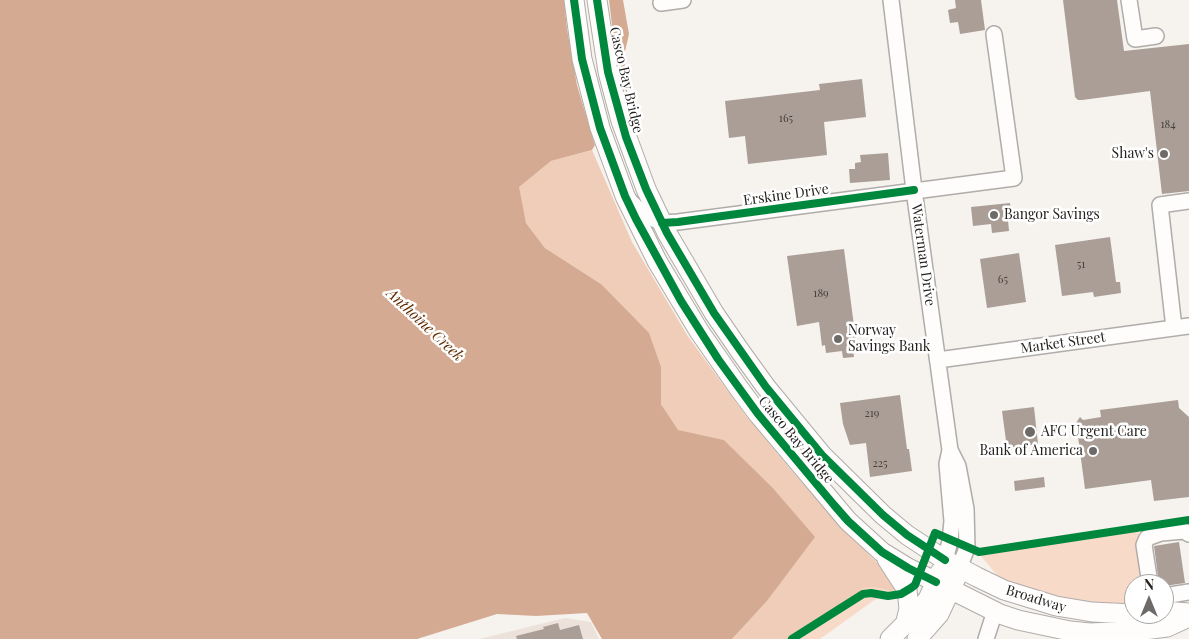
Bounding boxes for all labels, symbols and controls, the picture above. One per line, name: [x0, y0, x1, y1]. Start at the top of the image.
street label: Casco Bay Bridge: [606, 25, 646, 135]
house number: 165: [779, 112, 793, 126]
house number: 184: [1160, 118, 1176, 132]
place label: Shaw's: [1112, 146, 1154, 162]
marker: Shaw's: [1158, 148, 1170, 160]
street label: Erskine Drive: [742, 181, 830, 209]
street label: Waterman Drive: [908, 203, 938, 307]
place label: Bangor Savings: [1004, 207, 1100, 223]
marker: Bangor Savings: [988, 209, 1000, 221]
house number: 51: [1077, 258, 1085, 272]
house number: 65: [998, 273, 1008, 287]
water label: Anthoine Creek: [383, 285, 467, 365]
house number: 189: [813, 287, 829, 301]
place label: Norway Savings Bank: [848, 323, 930, 356]
street label: Market Street: [1020, 329, 1106, 357]
marker: Norway Savings Bank: [832, 333, 844, 345]
street label: Casco Bay Bridge: [755, 393, 837, 487]
house number: 219: [865, 407, 879, 421]
place label: AFC Urgent Care: [1041, 424, 1147, 440]
marker: AFC Urgent Care: [1023, 425, 1037, 439]
place label: Bank of America: [980, 443, 1083, 459]
marker: Bank of America: [1087, 445, 1099, 457]
house number: 225: [872, 457, 888, 471]
north arrow: [1124, 574, 1174, 624]
text: N: [1144, 575, 1154, 594]
street label: Broadway: [1004, 582, 1068, 616]

